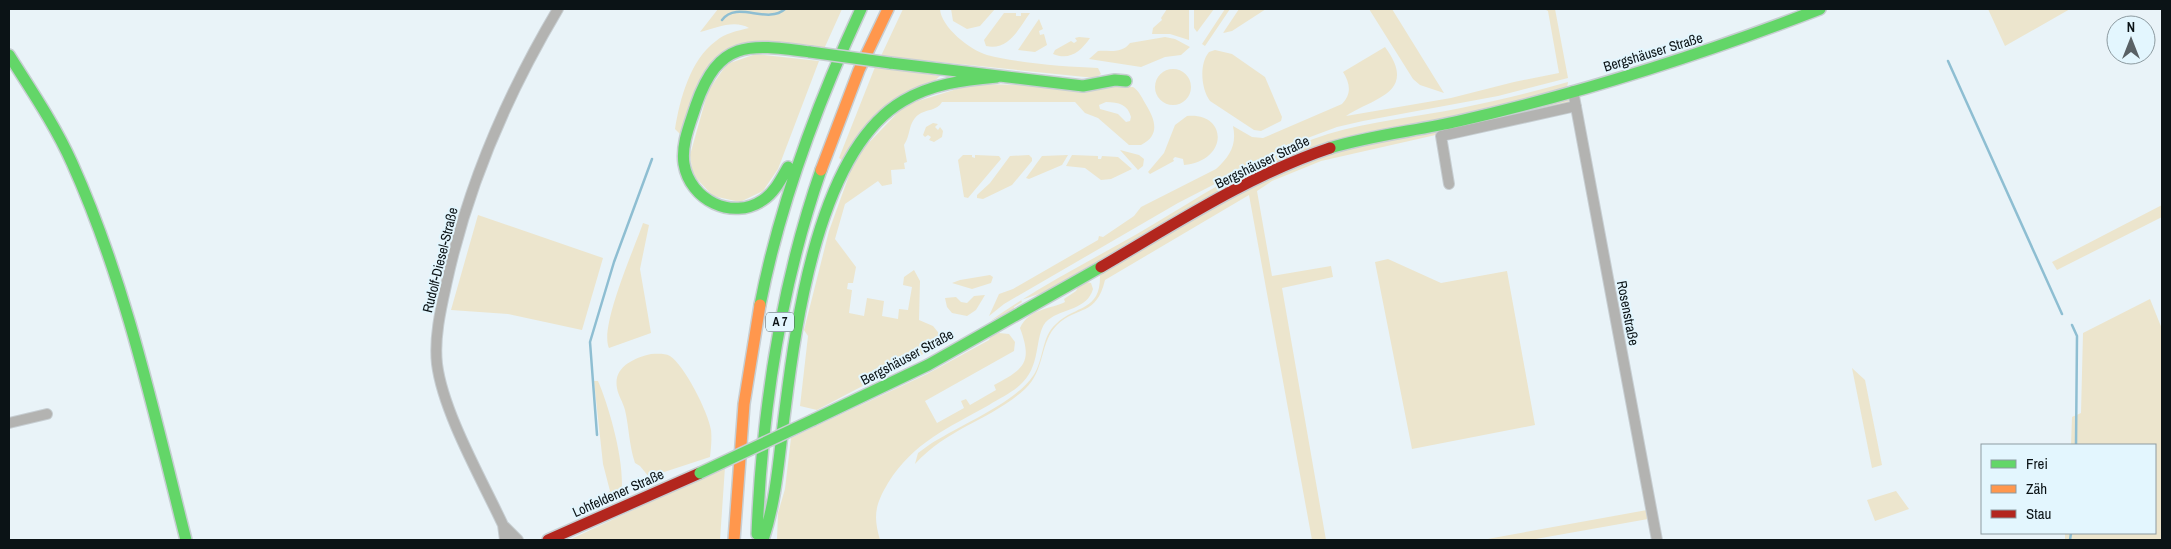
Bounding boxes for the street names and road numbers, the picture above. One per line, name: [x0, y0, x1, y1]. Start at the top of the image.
street label: Bergshäuser Straße: [1601, 28, 1705, 76]
street label: Bergshäuser Straße: [1212, 131, 1312, 193]
street label: Rudolf-Diesel-Straße: [418, 206, 462, 314]
street label: Rosenstraße: [1613, 279, 1643, 347]
road number: A 7: [766, 313, 794, 332]
street label: Bergshäuser Straße: [857, 325, 957, 389]
street label: Lohfeldener Straße: [569, 465, 667, 521]

